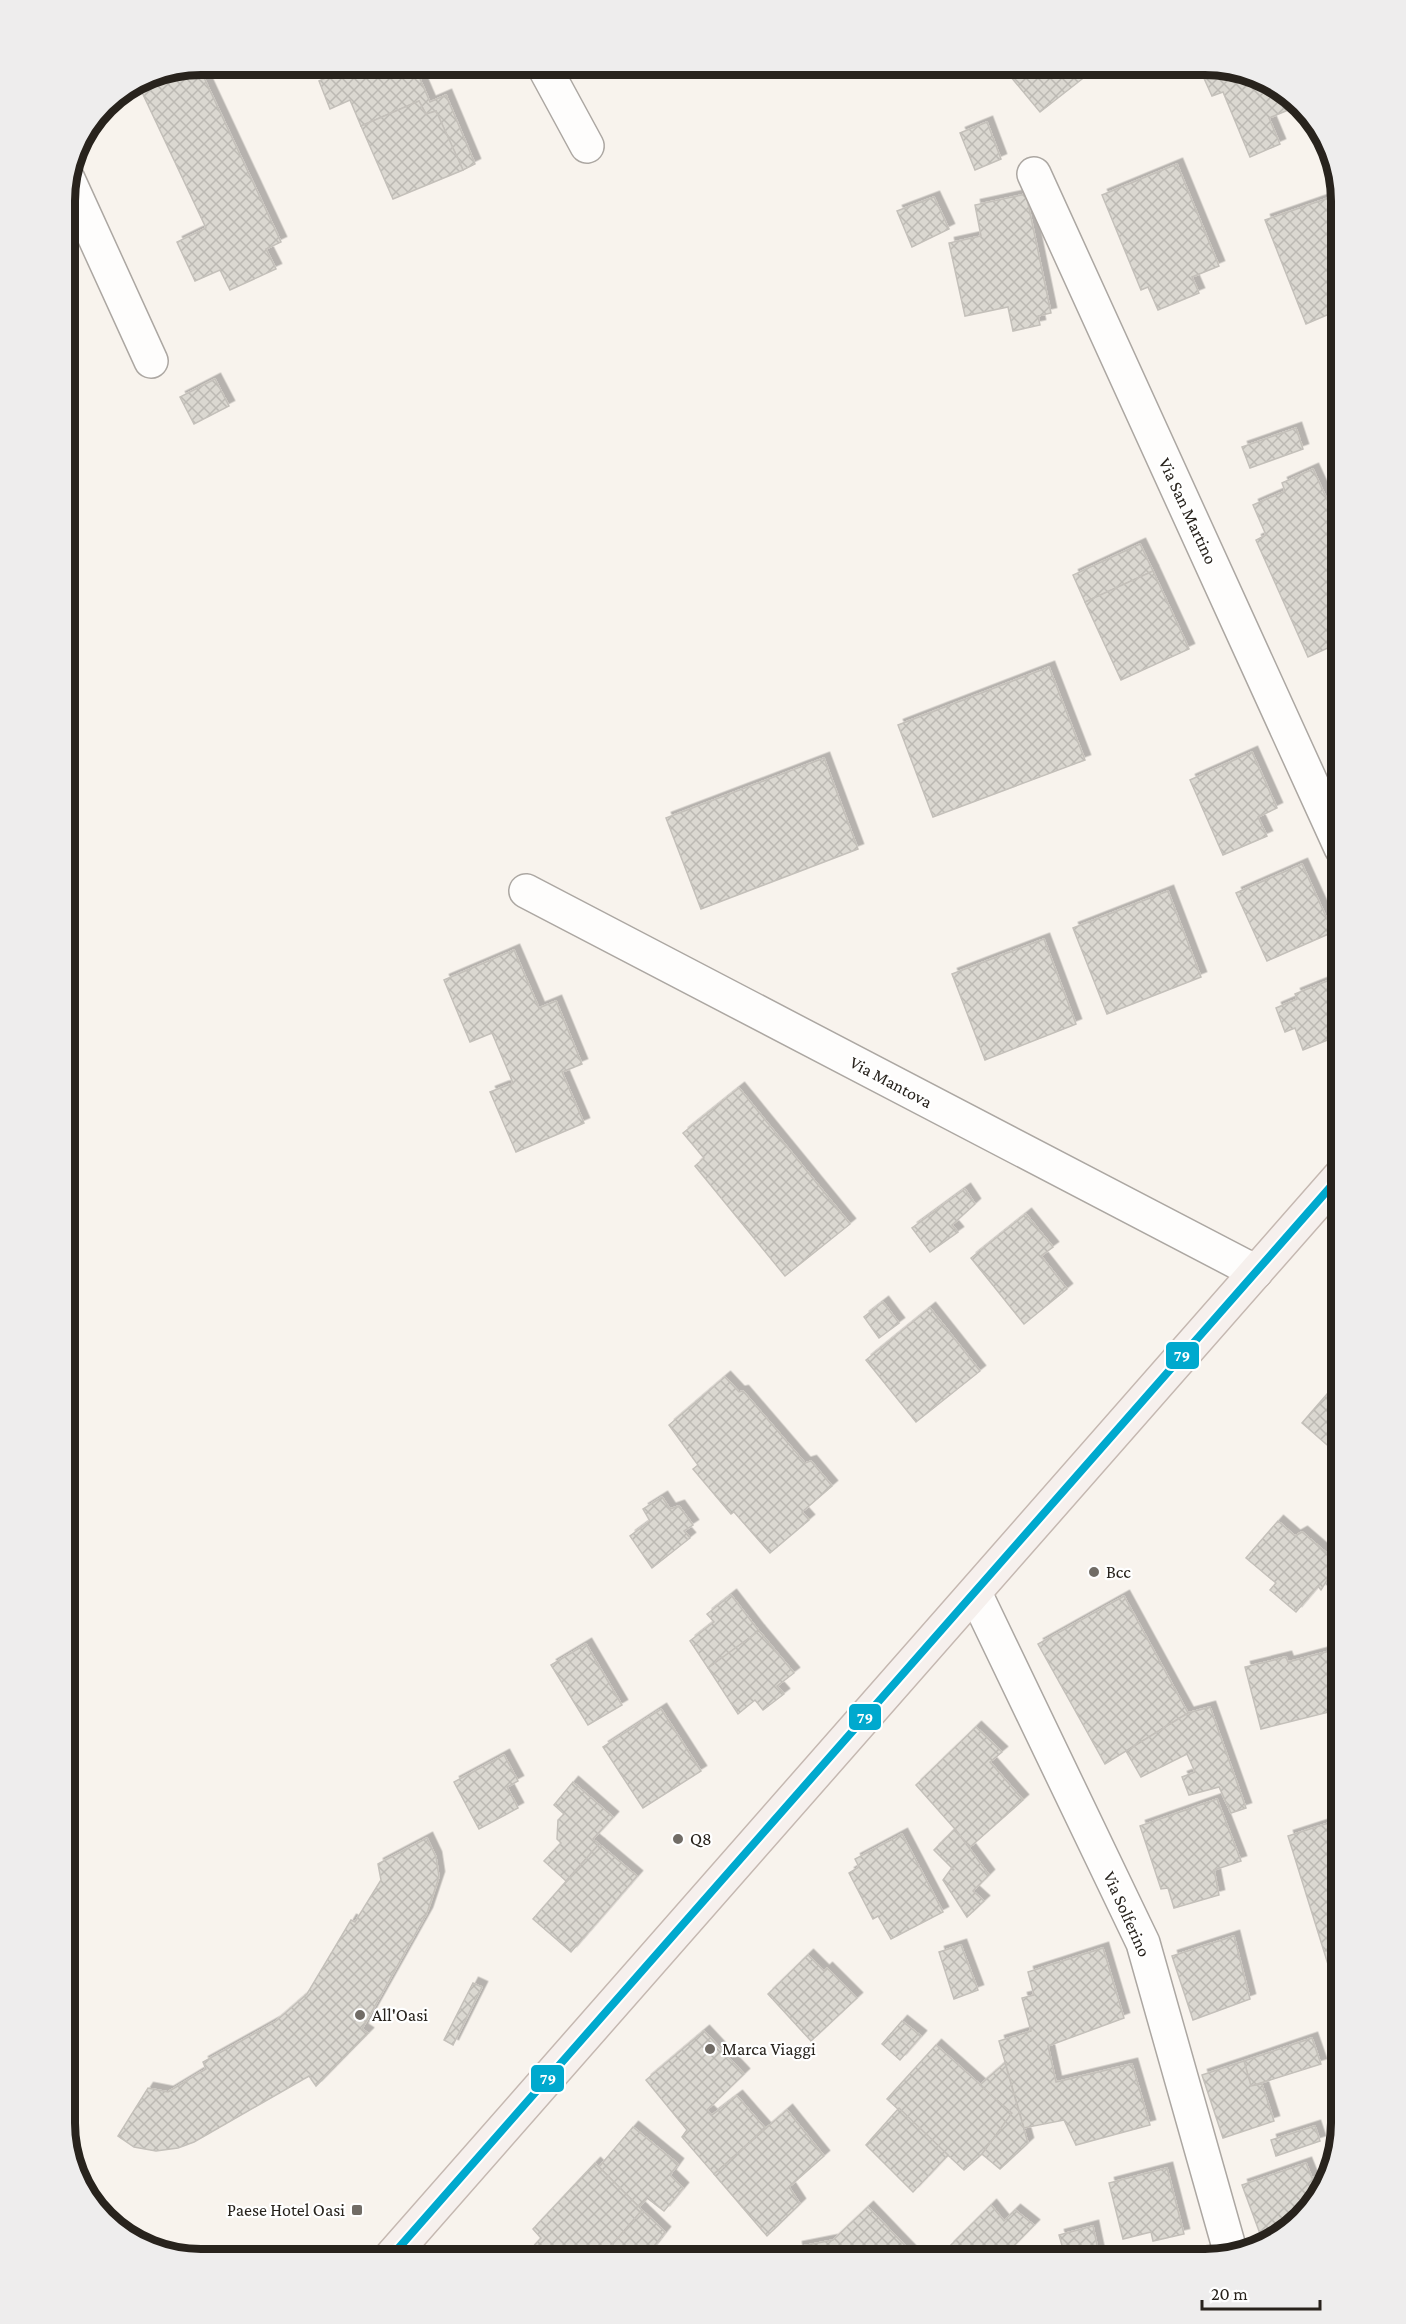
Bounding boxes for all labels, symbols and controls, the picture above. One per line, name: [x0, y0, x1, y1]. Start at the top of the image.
street label: Via San Martino: [1155, 455, 1221, 567]
street label: Via Mantova: [846, 1052, 936, 1112]
line badge: 79: [1165, 1341, 1200, 1370]
text: 79: [1174, 1347, 1190, 1364]
place label: Bcc: [1106, 1562, 1131, 1582]
marker: Bcc: [1087, 1565, 1101, 1579]
line badge: 79: [848, 1703, 882, 1731]
text: 79: [857, 1709, 873, 1726]
place label: Q8: [690, 1829, 712, 1849]
marker: Q8: [671, 1832, 685, 1846]
street label: Via Solferino: [1099, 1868, 1155, 1960]
place label: All'Oasi: [372, 2005, 428, 2025]
marker: All'Oasi: [353, 2008, 367, 2022]
place label: Marca Viaggi: [722, 2039, 816, 2059]
marker: Marca Viaggi: [703, 2042, 717, 2056]
line badge: 79: [530, 2064, 565, 2093]
text: 79: [540, 2070, 556, 2087]
place label: Paese Hotel Oasi: [227, 2200, 345, 2220]
marker: Paese Hotel Oasi: [350, 2203, 364, 2217]
scale bar: [1202, 2273, 1320, 2311]
text: 20 m: [1211, 2284, 1248, 2304]

